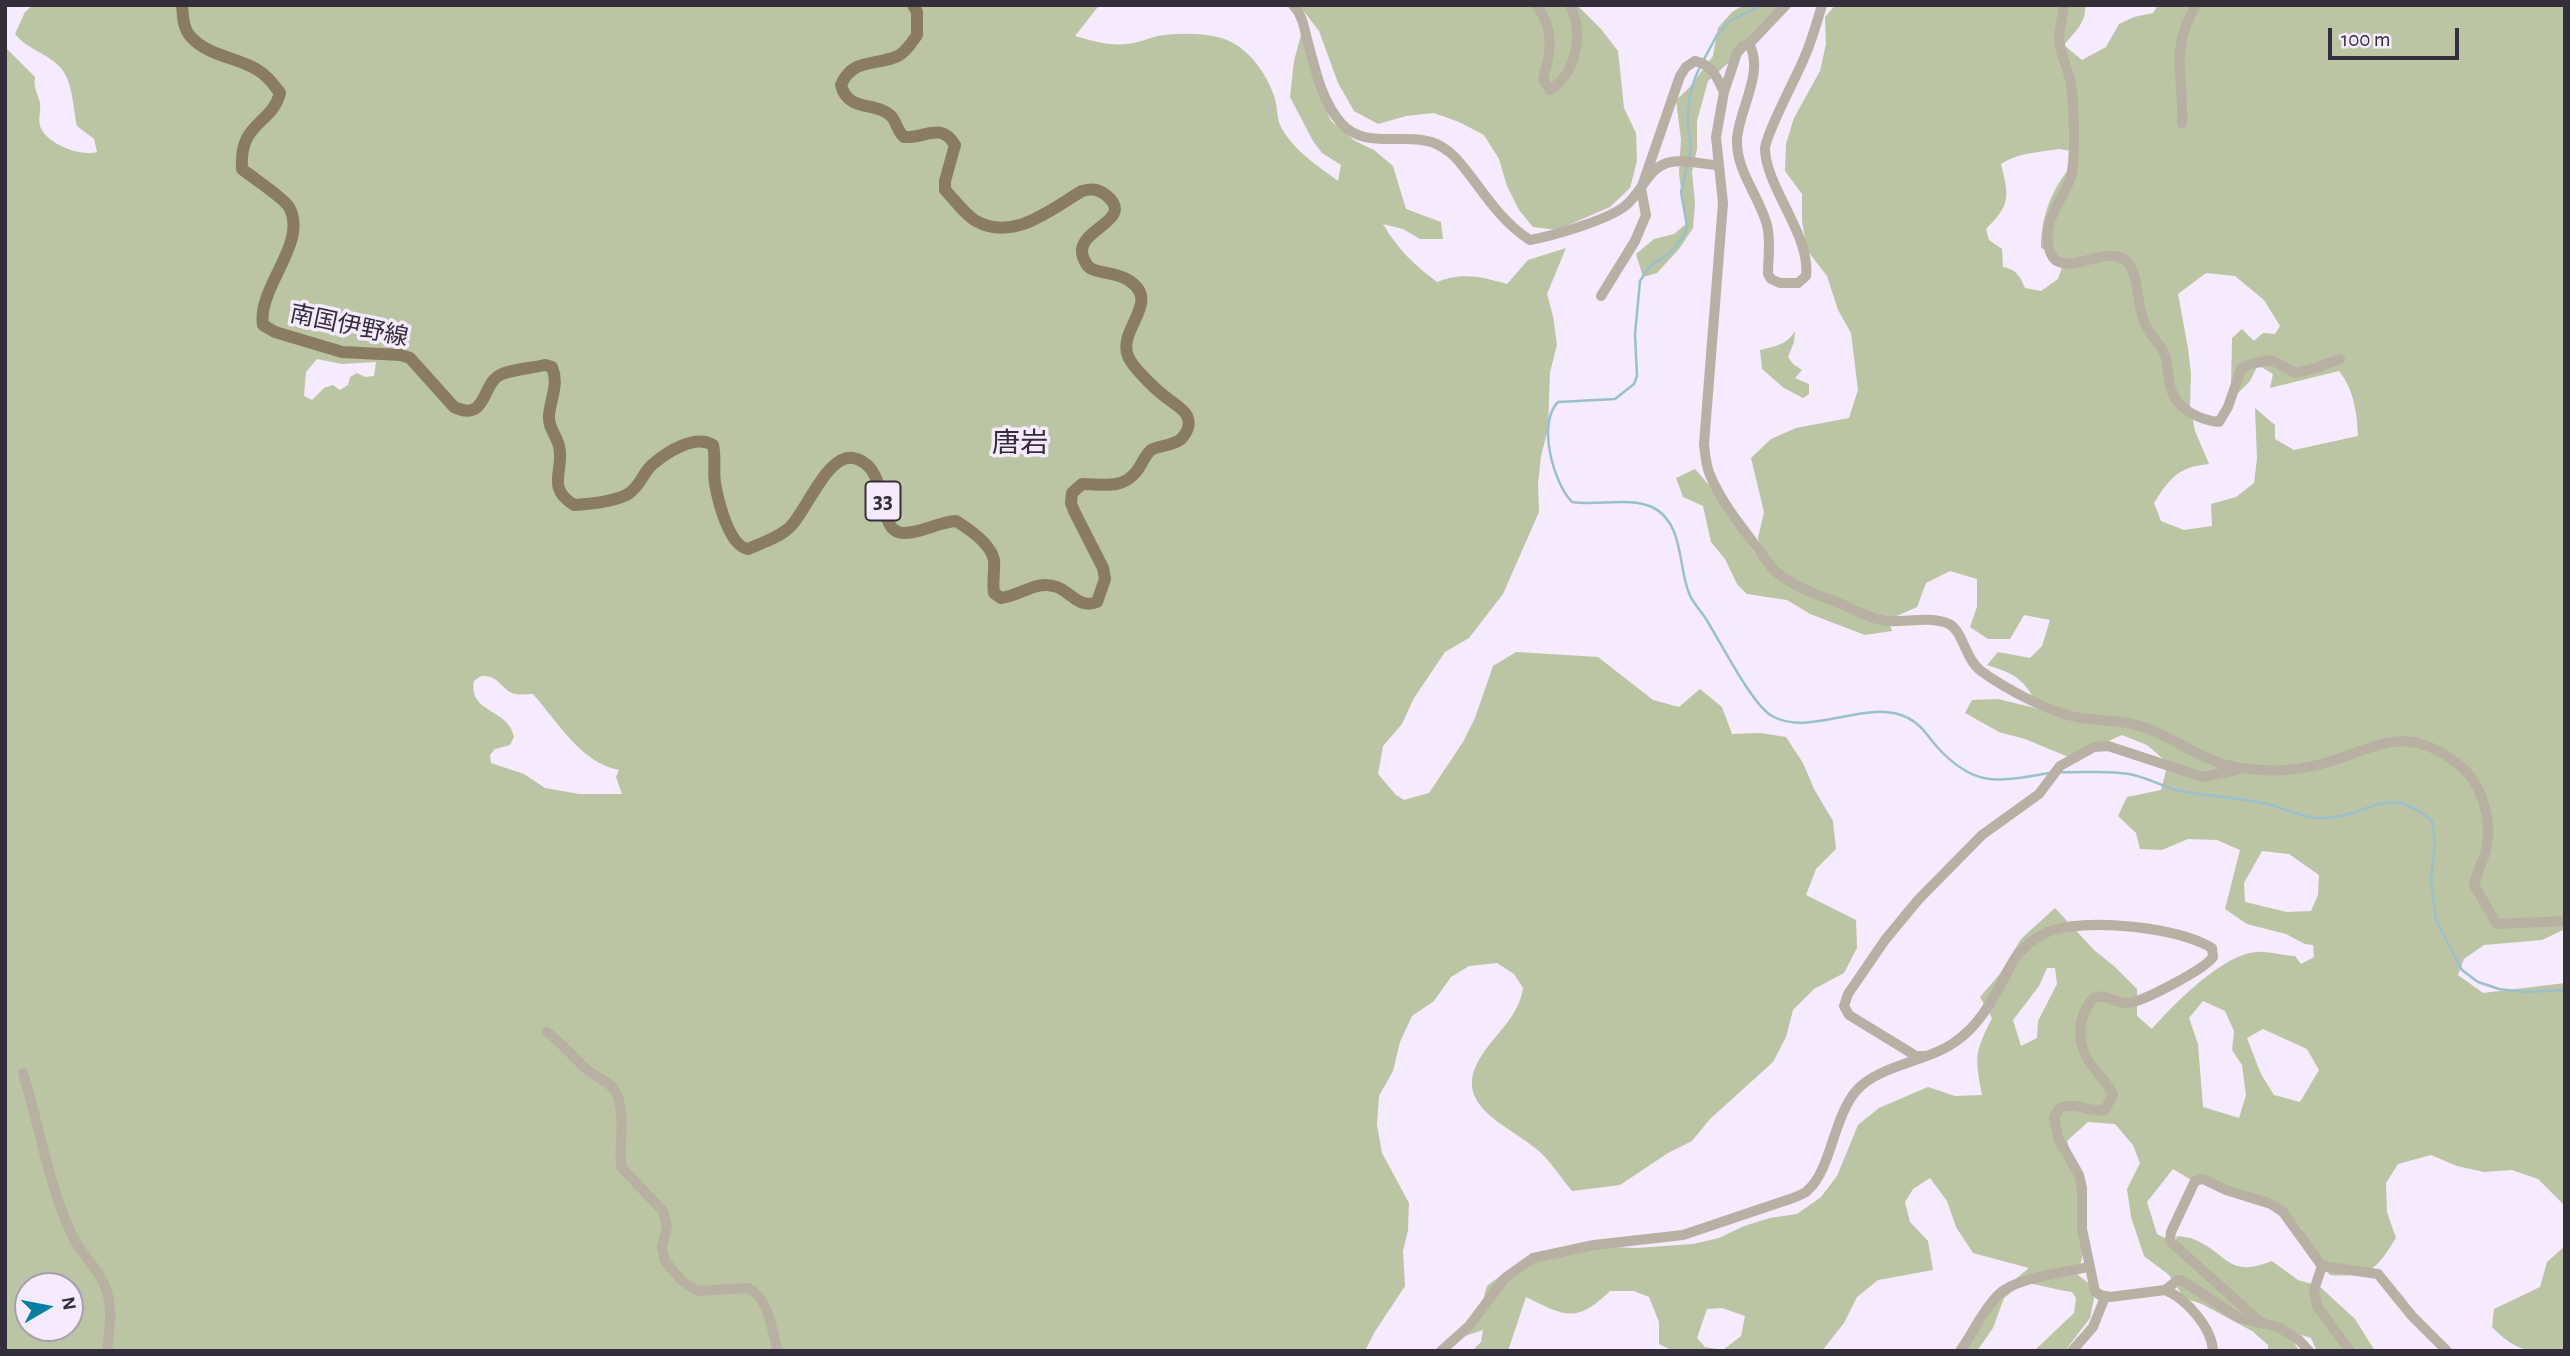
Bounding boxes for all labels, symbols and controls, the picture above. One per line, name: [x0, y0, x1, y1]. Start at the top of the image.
scale bar: [2332, 14, 2463, 58]
text: 100 m: [2341, 29, 2391, 50]
street label: 南国伊野線: [287, 299, 411, 353]
district label: 唐岩: [992, 427, 1048, 461]
road number: 33: [866, 481, 900, 520]
north arrow: [14, 1272, 84, 1342]
text: N: [58, 1295, 79, 1312]

